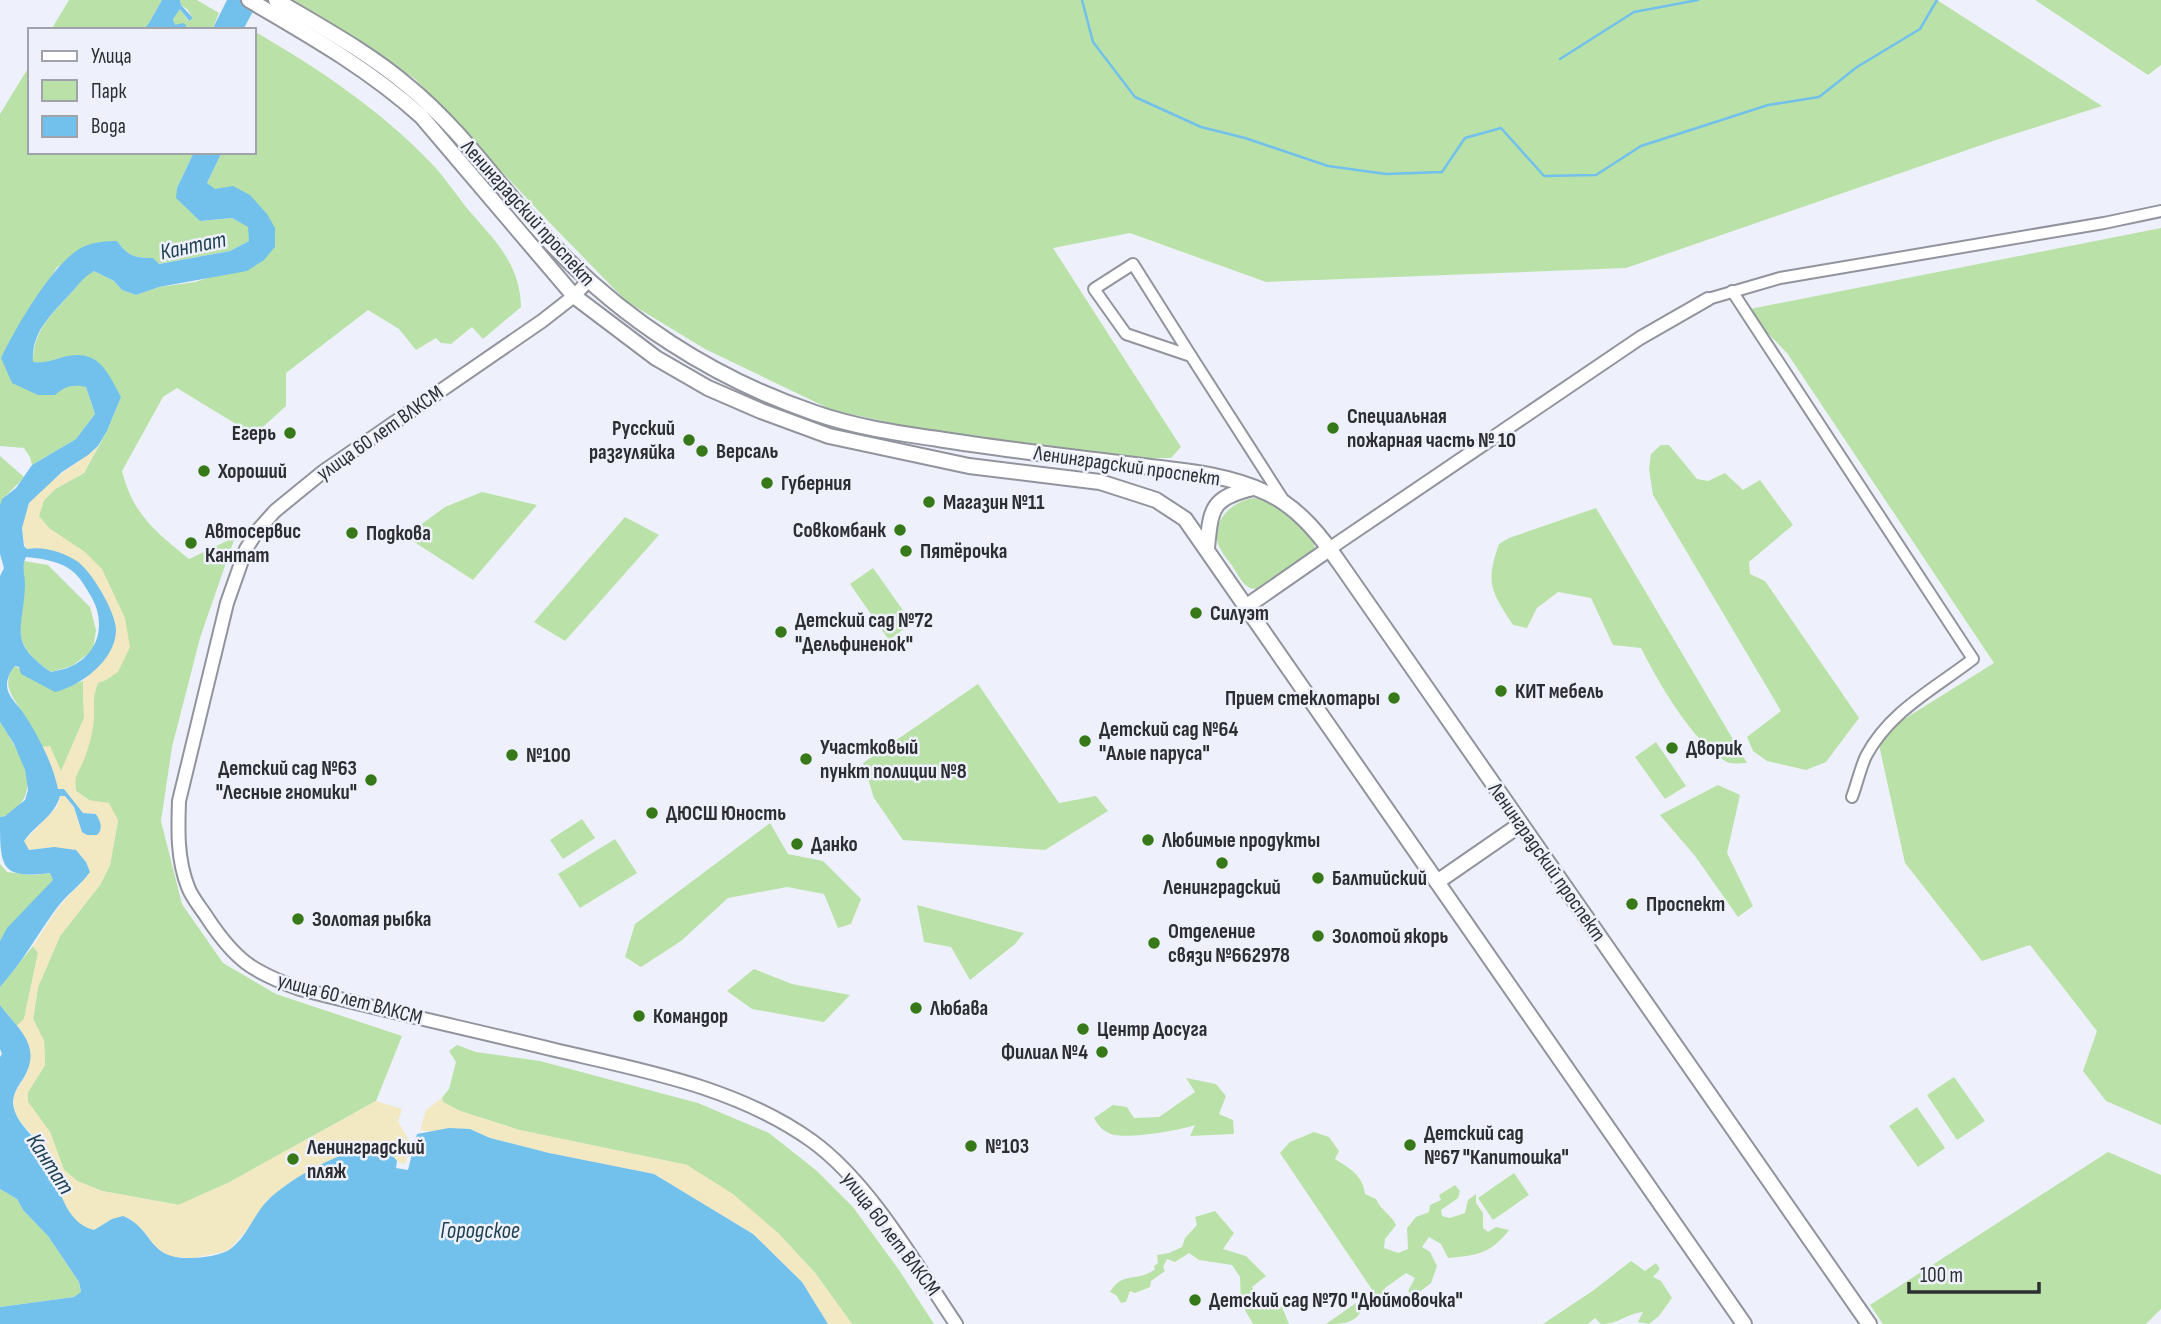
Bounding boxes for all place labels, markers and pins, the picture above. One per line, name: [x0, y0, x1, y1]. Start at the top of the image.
place label: Специальная пожарная часть № 10: [1347, 404, 1516, 453]
place label: Русский разгуляйка: [589, 416, 675, 465]
marker: Специальная пожарная часть № 10: [1325, 420, 1341, 436]
place label: Егерь: [232, 421, 276, 446]
marker: Егерь: [282, 425, 298, 441]
marker: Русский разгуляйка: [681, 432, 697, 448]
place label: Версаль: [716, 439, 778, 464]
marker: Версаль: [694, 443, 710, 459]
place label: Хороший: [217, 459, 287, 484]
marker: Хороший: [196, 463, 212, 479]
place label: Губерния: [781, 471, 851, 496]
marker: Губерния: [759, 475, 775, 491]
place label: Магазин №11: [943, 490, 1045, 515]
marker: Магазин №11: [921, 494, 937, 510]
place label: Совкомбанк: [793, 518, 886, 543]
place label: Автосервис Кантат: [204, 519, 301, 568]
place label: Подкова: [366, 521, 431, 546]
marker: Совкомбанк: [892, 522, 908, 538]
marker: Подкова: [344, 525, 360, 541]
marker: Автосервис Кантат: [183, 535, 199, 551]
place label: Пятёрочка: [920, 539, 1007, 564]
marker: Пятёрочка: [898, 543, 914, 559]
place label: Силуэт: [1210, 601, 1269, 626]
marker: Силуэт: [1188, 605, 1204, 621]
place label: Детский сад №72 "Дельфиненок": [795, 608, 933, 657]
marker: Детский сад №72 "Дельфиненок": [773, 624, 789, 640]
place label: КИТ мебель: [1515, 679, 1604, 704]
marker: КИТ мебель: [1493, 683, 1509, 699]
place label: Прием стеклотары: [1225, 686, 1380, 711]
marker: Прием стеклотары: [1386, 690, 1402, 706]
place label: Детский сад №64 "Алые паруса": [1099, 717, 1239, 766]
marker: Детский сад №64 "Алые паруса": [1077, 733, 1093, 749]
place label: Участковый пункт полиции №8: [820, 735, 967, 784]
place label: Дворик: [1686, 736, 1742, 761]
marker: Дворик: [1664, 740, 1680, 756]
place label: №100: [526, 743, 571, 768]
marker: №100: [504, 747, 520, 763]
marker: Участковый пункт полиции №8: [798, 751, 814, 767]
place label: Детский сад №63 "Лесные гномики": [216, 756, 357, 805]
marker: Детский сад №63 "Лесные гномики": [363, 772, 379, 788]
place label: ДЮСШ Юность: [666, 801, 786, 826]
marker: ДЮСШ Юность: [644, 805, 660, 821]
place label: Любимые продукты: [1161, 828, 1320, 853]
place label: Данко: [811, 832, 858, 857]
marker: Любимые продукты: [1140, 832, 1156, 848]
marker: Данко: [789, 836, 805, 852]
marker: Ленинградский: [1214, 855, 1230, 871]
place label: Балтийский: [1332, 866, 1427, 891]
marker: Балтийский: [1310, 870, 1326, 886]
place label: Ленинградский: [1162, 875, 1281, 900]
place label: Проспект: [1646, 892, 1725, 917]
marker: Проспект: [1624, 896, 1640, 912]
place label: Золотая рыбка: [312, 907, 431, 932]
marker: Золотая рыбка: [290, 911, 306, 927]
place label: Отделение связи №662978: [1168, 919, 1290, 968]
place label: Золотой якорь: [1332, 924, 1448, 949]
marker: Золотой якорь: [1310, 928, 1326, 944]
marker: Отделение связи №662978: [1146, 935, 1162, 951]
place label: Любава: [929, 996, 988, 1021]
marker: Любава: [908, 1000, 924, 1016]
place label: Командор: [653, 1004, 728, 1029]
marker: Командор: [631, 1008, 647, 1024]
place label: Центр Досуга: [1097, 1017, 1207, 1042]
marker: Центр Досуга: [1075, 1021, 1091, 1037]
place label: Филиал №4: [1001, 1040, 1088, 1065]
marker: Филиал №4: [1094, 1044, 1110, 1060]
place label: Детский сад №67 "Капитошка": [1424, 1121, 1569, 1170]
place label: №103: [985, 1134, 1029, 1159]
place label: Ленинградский пляж: [306, 1135, 425, 1184]
marker: Детский сад №67 "Капитошка": [1402, 1137, 1418, 1153]
marker: №103: [963, 1138, 979, 1154]
marker: Ленинградский пляж: [285, 1151, 301, 1167]
place label: Детский сад №70 "Дюймовочка": [1209, 1288, 1463, 1313]
marker: Детский сад №70 "Дюймовочка": [1187, 1292, 1203, 1308]

